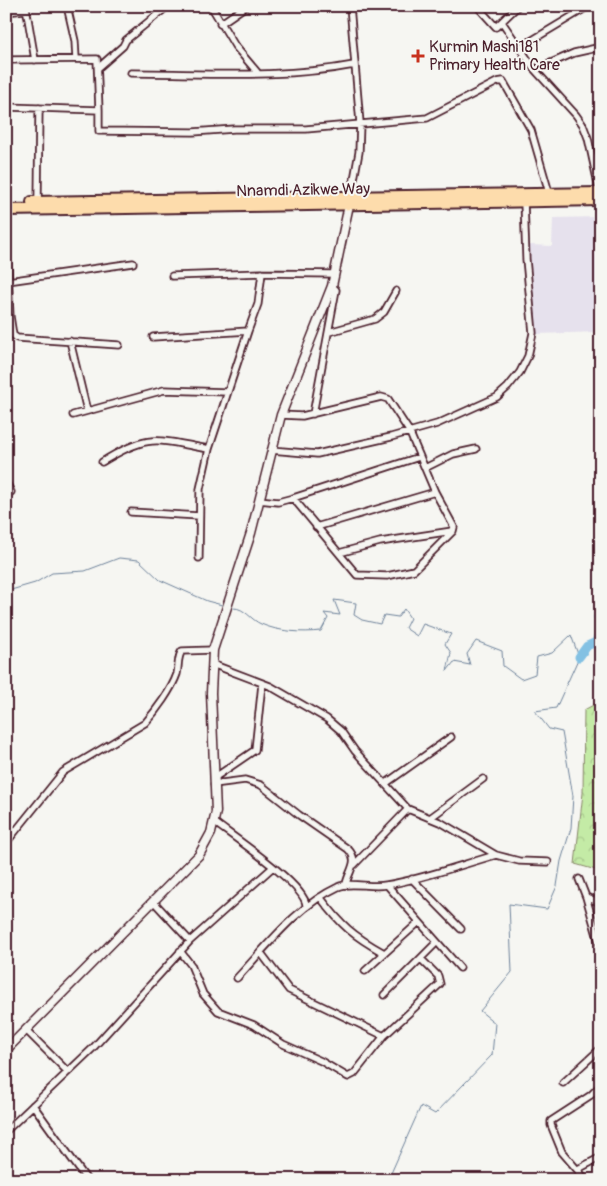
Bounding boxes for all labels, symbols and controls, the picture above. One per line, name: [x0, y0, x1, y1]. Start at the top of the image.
place label: Kurmin Mashi181 Primary Health Care: [429, 37, 560, 75]
marker: Kurmin Mashi181 Primary Health Care: [411, 49, 425, 63]
street label: Nnamdi Azikwe Way: [236, 179, 370, 201]

